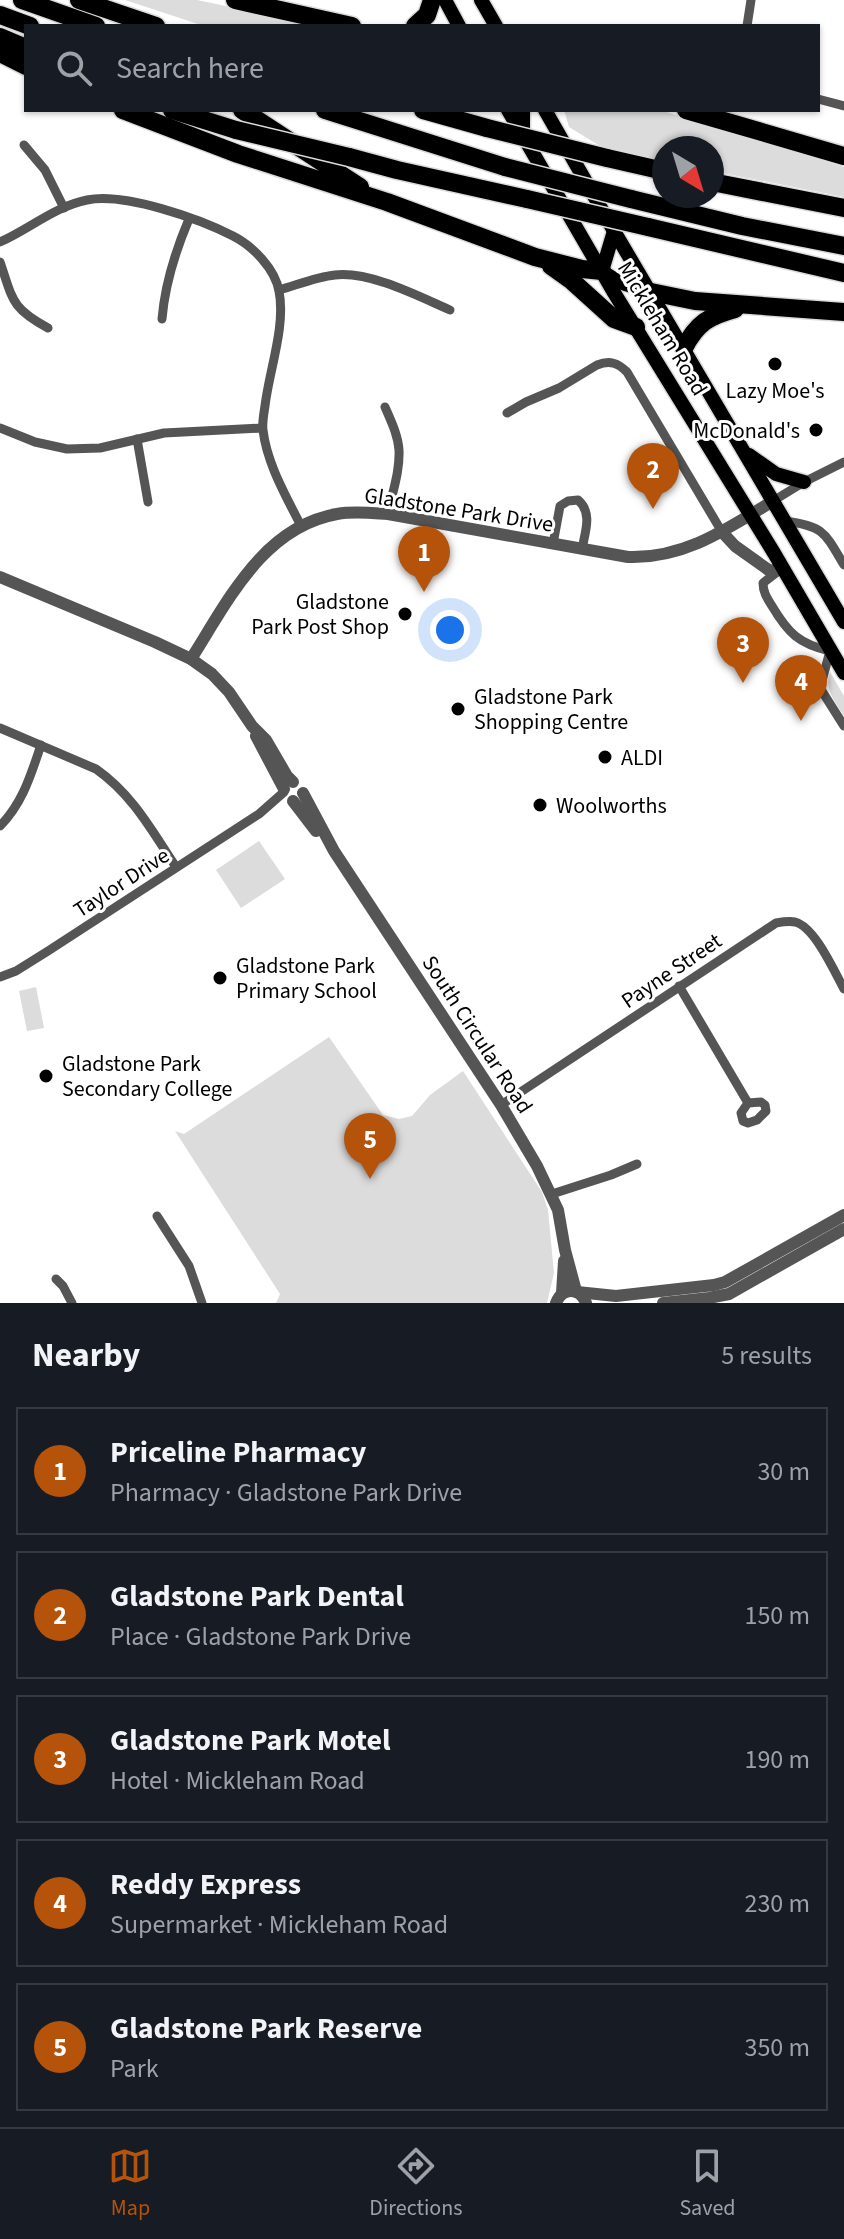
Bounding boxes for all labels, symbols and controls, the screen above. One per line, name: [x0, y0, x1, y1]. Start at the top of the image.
search box: [24, 24, 820, 112]
icon: search: [52, 46, 96, 90]
text: Search here: [116, 47, 264, 90]
north arrow: [652, 136, 724, 208]
street label: Mickleham Road: [609, 255, 715, 402]
marker: Lazy Moe's: [766, 355, 784, 373]
place label: Lazy Moe's: [726, 375, 824, 407]
place label: McDonald's: [693, 415, 800, 447]
marker: McDonald's: [807, 421, 825, 439]
pin: 2: [627, 443, 679, 509]
street label: Gladstone Park Drive: [362, 479, 556, 541]
pin: 1: [398, 526, 450, 592]
place label: Gladstone Park Post Shop: [251, 586, 389, 643]
marker: Gladstone Park Post Shop: [396, 605, 414, 623]
your location: [430, 610, 470, 650]
pin: 3: [717, 617, 769, 683]
pin: 4: [775, 655, 827, 721]
place label: Gladstone Park Shopping Centre: [474, 681, 628, 738]
marker: Gladstone Park Shopping Centre: [449, 700, 467, 718]
place label: ALDI: [621, 742, 663, 774]
marker: ALDI: [596, 748, 614, 766]
place label: Woolworths: [556, 790, 667, 822]
marker: Woolworths: [531, 796, 549, 814]
street label: Taylor Drive: [67, 840, 176, 926]
street label: Payne Street: [615, 925, 729, 1016]
street label: South Circular Road: [414, 949, 540, 1120]
place label: Gladstone Park Primary School: [236, 950, 377, 1007]
marker: Gladstone Park Primary School: [211, 969, 229, 987]
place label: Gladstone Park Secondary College: [62, 1048, 233, 1105]
marker: Gladstone Park Secondary College: [37, 1067, 55, 1085]
pin: 5: [344, 1113, 396, 1179]
text: Nearby: [32, 1331, 140, 1380]
text: 5 results: [721, 1337, 812, 1374]
text: Priceline Pharmacy: [110, 1431, 366, 1474]
text: 1: [53, 1453, 67, 1490]
text: 30 m: [757, 1453, 810, 1490]
text: Pharmacy · Gladstone Park Drive: [110, 1474, 462, 1511]
text: Gladstone Park Dental: [110, 1575, 404, 1618]
text: 2: [53, 1597, 67, 1634]
text: 150 m: [744, 1597, 810, 1634]
text: Place · Gladstone Park Drive: [110, 1618, 411, 1655]
text: Gladstone Park Motel: [110, 1719, 391, 1762]
text: 3: [53, 1741, 67, 1778]
text: 190 m: [744, 1741, 810, 1778]
text: Hotel · Mickleham Road: [110, 1762, 365, 1799]
text: Reddy Express: [110, 1863, 301, 1906]
text: 4: [53, 1885, 67, 1922]
text: 230 m: [744, 1885, 810, 1922]
text: Supermarket · Mickleham Road: [110, 1906, 448, 1943]
text: Gladstone Park Reserve: [110, 2007, 422, 2050]
text: 5: [53, 2029, 67, 2066]
text: 350 m: [744, 2029, 810, 2066]
text: Park: [110, 2050, 159, 2087]
tab: Map: [108, 2144, 152, 2224]
tab: Directions: [369, 2144, 462, 2224]
tab: Saved: [679, 2144, 736, 2224]

